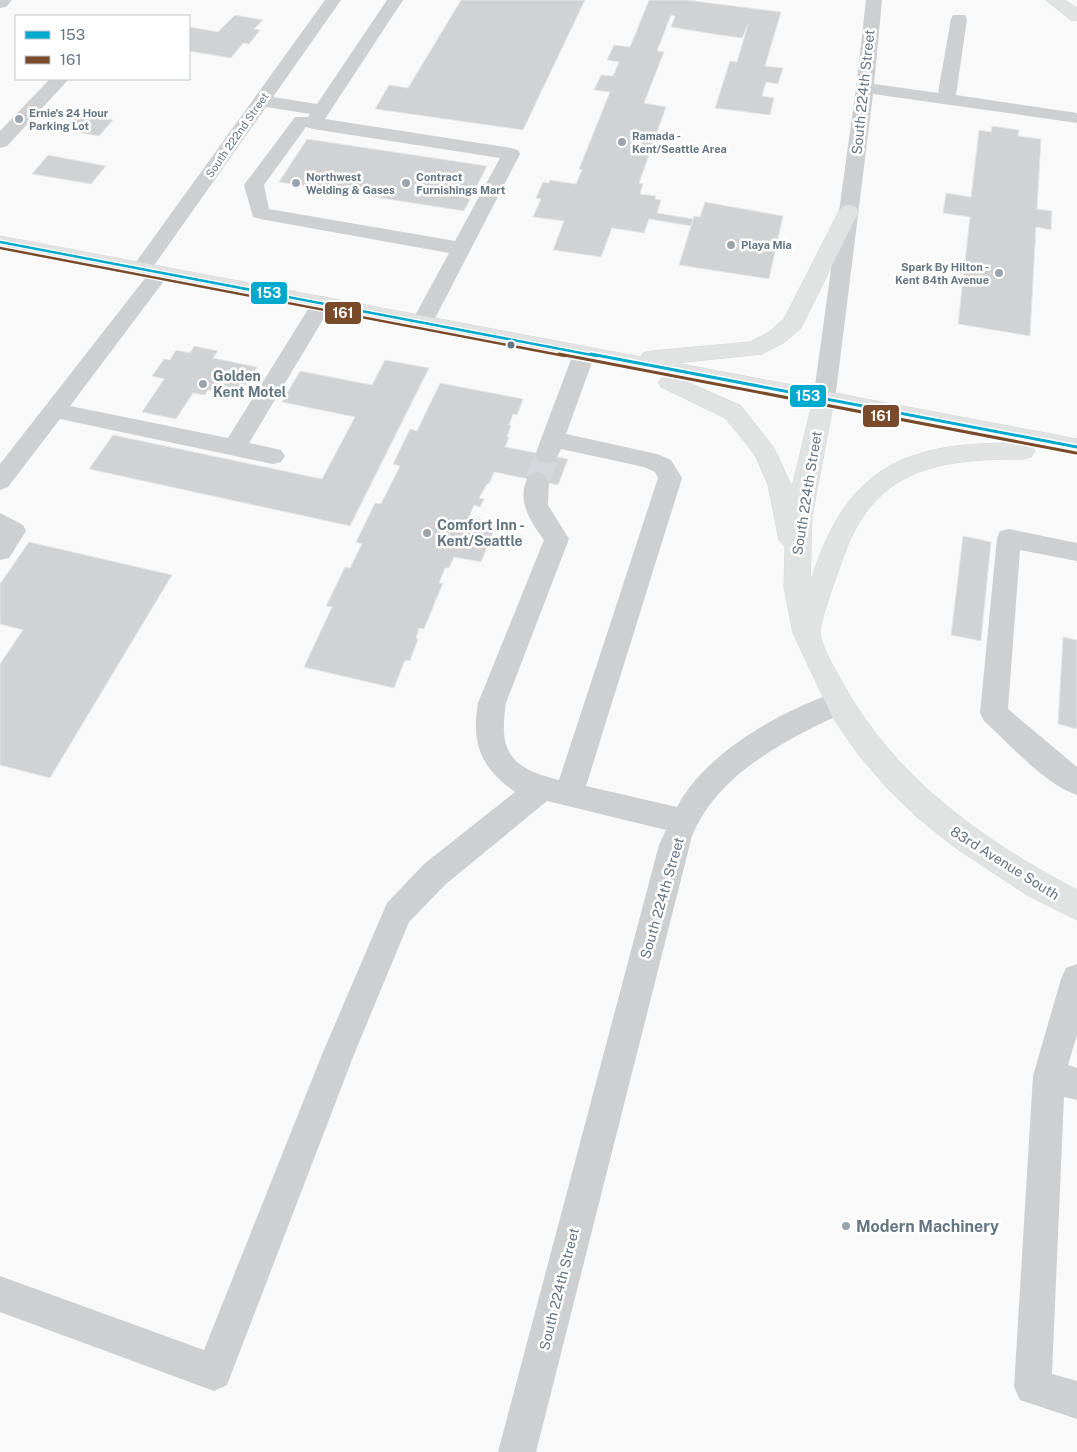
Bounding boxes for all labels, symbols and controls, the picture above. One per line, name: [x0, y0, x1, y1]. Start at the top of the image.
legend: [15, 15, 190, 80]
text: 153: [60, 26, 85, 43]
street label: South 224th Street: [848, 29, 878, 155]
text: 161: [60, 51, 82, 68]
street label: South 222nd Street: [203, 90, 271, 180]
place label: Ernie's 24 Hour Parking Lot: [29, 107, 109, 132]
marker: Ernie's 24 Hour Parking Lot: [13, 113, 25, 125]
place label: Ramada - Kent/Seattle Area: [632, 130, 727, 155]
marker: Ramada - Kent/Seattle Area: [616, 136, 628, 148]
place label: Northwest Welding & Gases: [306, 171, 395, 196]
place label: Contract Furnishings Mart: [416, 171, 506, 196]
marker: Northwest Welding & Gases: [290, 177, 302, 189]
marker: Contract Furnishings Mart: [400, 177, 412, 189]
marker: Playa Mia: [725, 239, 737, 251]
place label: Playa Mia: [741, 239, 792, 251]
place label: Spark By Hilton - Kent 84th Avenue: [895, 261, 989, 286]
marker: Spark By Hilton - Kent 84th Avenue: [993, 267, 1005, 279]
line badge: 153: [250, 281, 288, 305]
text: 153: [257, 285, 281, 301]
line badge: 161: [324, 301, 362, 325]
text: 161: [332, 305, 354, 321]
unlabelled marker: [506, 340, 516, 350]
place label: Golden Kent Motel: [213, 368, 287, 400]
marker: Golden Kent Motel: [197, 378, 209, 390]
line badge: 153: [789, 384, 827, 408]
text: 153: [796, 388, 820, 404]
line badge: 161: [862, 404, 900, 428]
text: 161: [870, 408, 892, 424]
street label: South 224th Street: [789, 430, 825, 556]
place label: Comfort Inn - Kent/Seattle: [437, 517, 525, 549]
marker: Comfort Inn - Kent/Seattle: [421, 527, 433, 539]
street label: 83rd Avenue South: [948, 823, 1062, 903]
street label: South 224th Street: [637, 835, 687, 961]
place label: Modern Machinery: [856, 1217, 999, 1236]
marker: Modern Machinery: [840, 1220, 852, 1232]
street label: South 224th Street: [536, 1226, 582, 1352]

